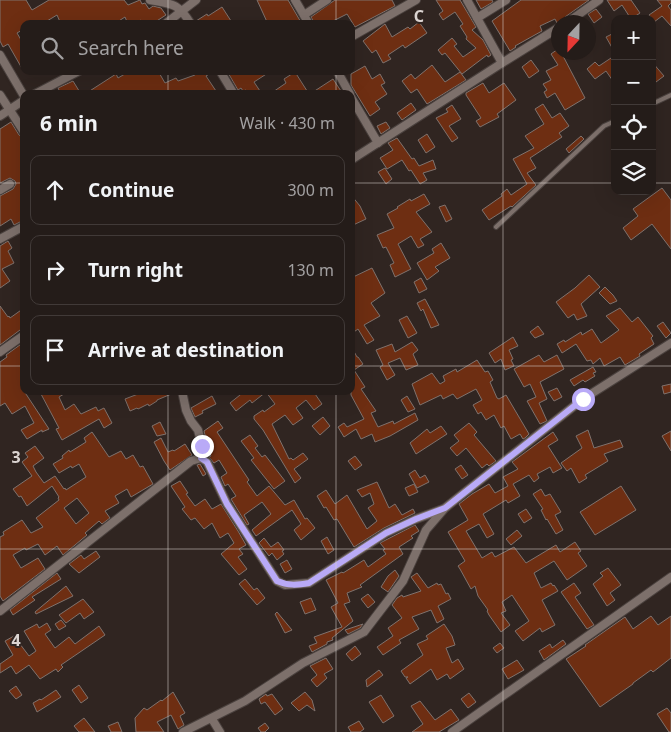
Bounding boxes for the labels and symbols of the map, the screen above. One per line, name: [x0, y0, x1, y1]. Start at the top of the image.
text: C: [414, 5, 424, 27]
north arrow: [551, 15, 596, 60]
route start: [572, 388, 595, 411]
route end: [191, 435, 214, 458]
text: 3: [11, 446, 21, 468]
text: 4: [11, 629, 21, 651]

